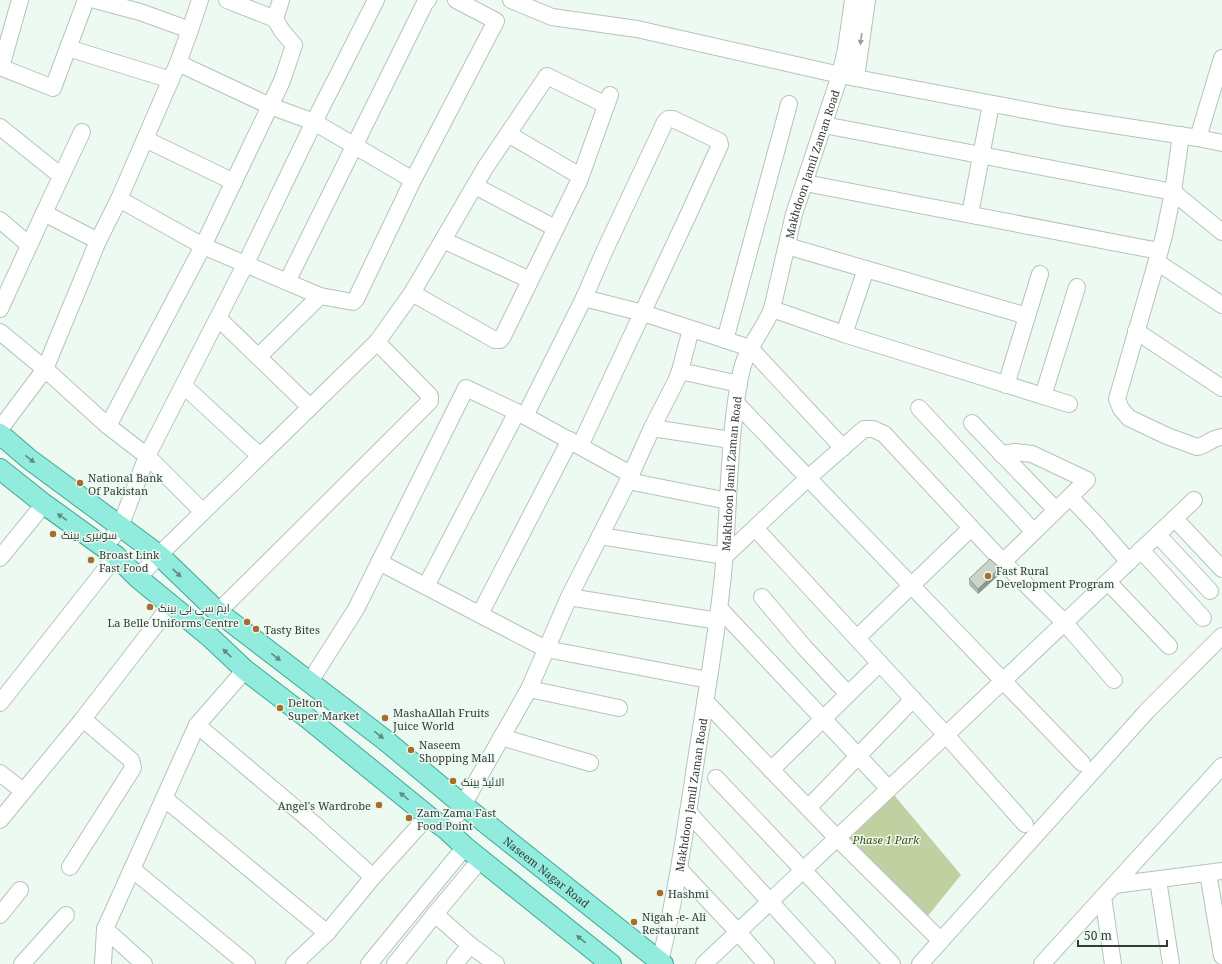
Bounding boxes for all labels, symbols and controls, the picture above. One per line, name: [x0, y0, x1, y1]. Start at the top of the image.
one-way arrow: [858, 32, 864, 45]
street label: Makhdoon Jamil Zaman Road: [781, 87, 842, 240]
street label: Makhdoon Jamil Zaman Road: [718, 395, 744, 552]
one-way arrow: [24, 455, 35, 463]
place label: National Bank Of Pakistan: [88, 470, 163, 498]
marker: National Bank Of Pakistan: [75, 478, 85, 488]
one-way arrow: [57, 513, 67, 521]
place label: سونیری بینک: [61, 527, 117, 542]
marker: سونیری بینک: [48, 529, 58, 539]
place label: Broast Link Fast Food: [99, 547, 160, 575]
marker: Broast Link Fast Food: [86, 555, 96, 565]
place label: Fast Rural Development Program: [996, 563, 1115, 591]
one-way arrow: [172, 568, 182, 578]
marker: Fast Rural Development Program: [983, 571, 993, 581]
place label: ایم سی بی بینک: [158, 600, 230, 616]
marker: ایم سی بی بینک: [145, 602, 155, 612]
place label: La Belle Uniforms Centre: [107, 615, 239, 630]
marker: La Belle Uniforms Centre: [242, 617, 252, 627]
place label: Tasty Bites: [264, 622, 320, 637]
marker: Tasty Bites: [251, 624, 261, 634]
one-way arrow: [222, 648, 232, 658]
one-way arrow: [270, 653, 281, 661]
place label: Delton Super Market: [288, 695, 359, 723]
marker: Delton Super Market: [275, 703, 285, 713]
place label: MashaAllah Fruits Juice World: [392, 705, 489, 733]
marker: MashaAllah Fruits Juice World: [380, 713, 390, 723]
street label: Makhdoon Jamil Zaman Road: [671, 717, 710, 873]
one-way arrow: [374, 731, 385, 740]
place label: Naseem Shopping Mall: [419, 737, 495, 765]
marker: Naseem Shopping Mall: [406, 745, 416, 755]
place label: الائیڈ بینک: [461, 774, 504, 789]
marker: الائیڈ بینک: [448, 776, 458, 786]
one-way arrow: [398, 792, 409, 801]
place label: Angel's Wardrobe: [278, 798, 371, 813]
marker: Angel's Wardrobe: [374, 800, 384, 810]
place label: Zam Zama Fast Food Point: [417, 805, 496, 833]
marker: Zam Zama Fast Food Point: [404, 813, 414, 823]
park label: Phase 1 Park: [852, 832, 920, 847]
street label: Naseem Nagar Road: [501, 833, 593, 911]
place label: Hashmi: [668, 886, 709, 901]
marker: Hashmi: [655, 888, 665, 898]
place label: Nigah -e- Ali Restaurant: [642, 909, 707, 937]
marker: Nigah -e- Ali Restaurant: [629, 917, 639, 927]
scale bar: [1078, 922, 1167, 948]
text: 50 m: [1084, 927, 1112, 944]
one-way arrow: [575, 935, 586, 944]

